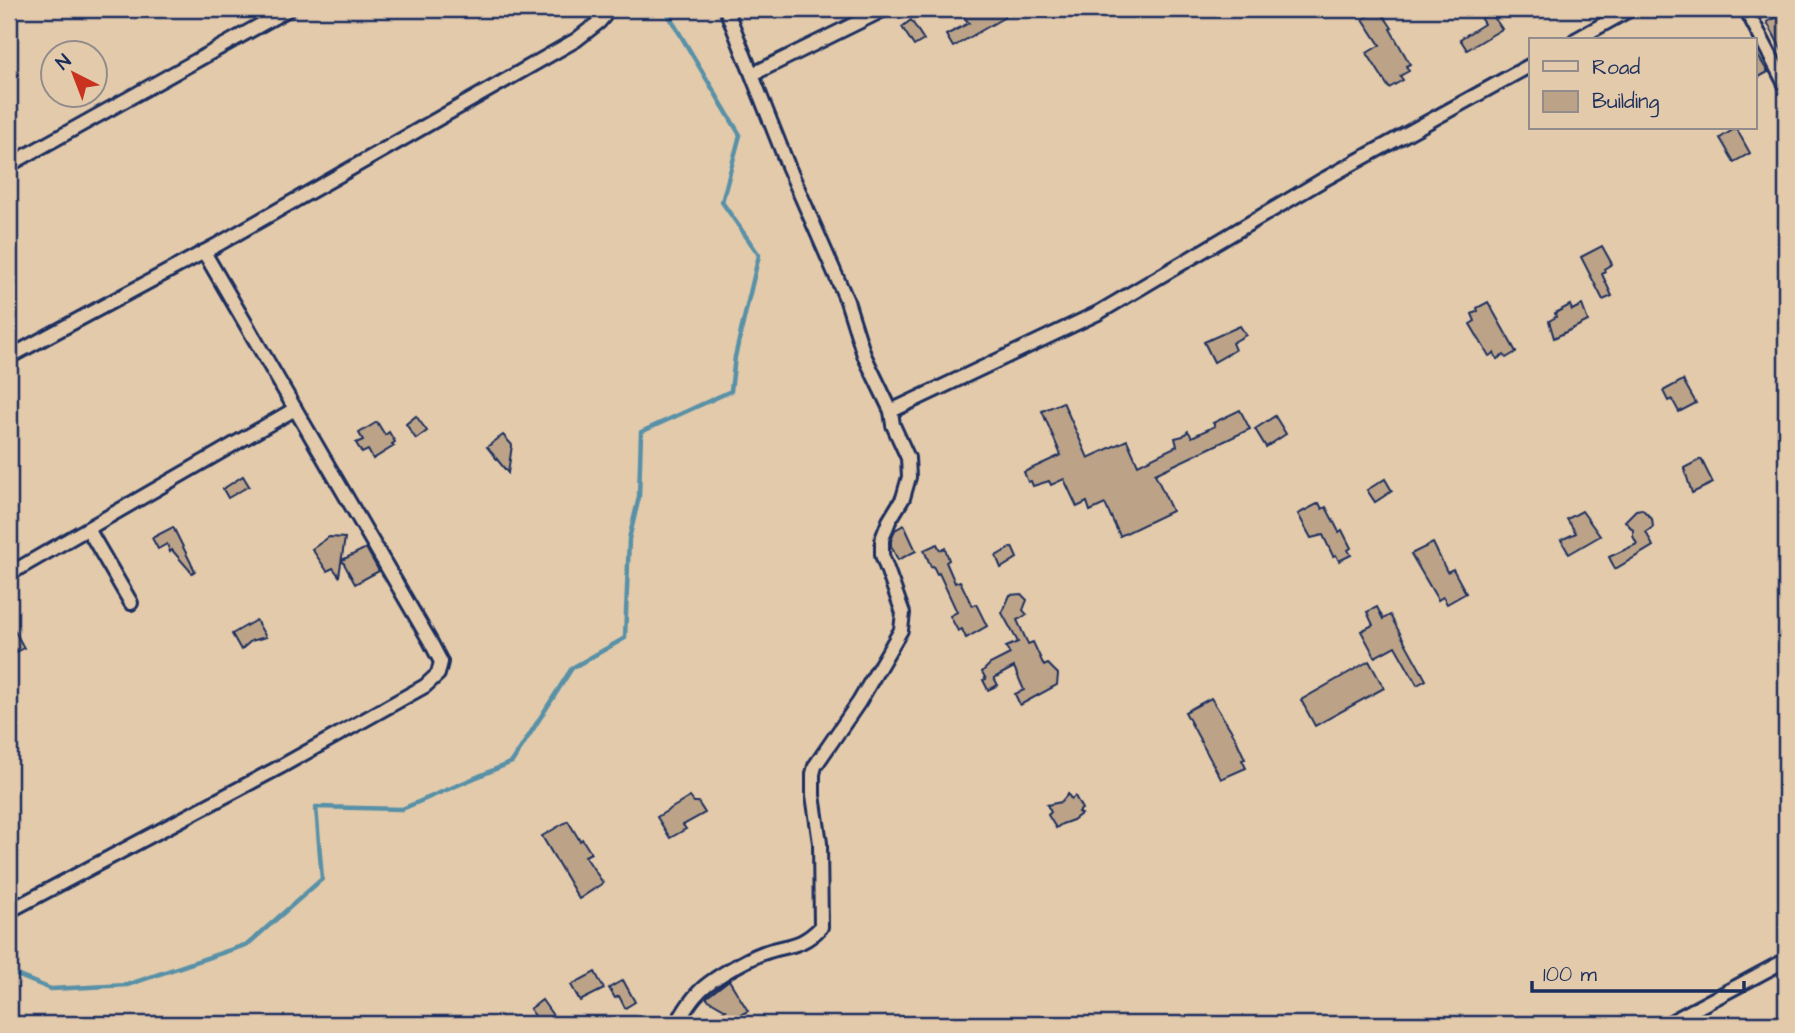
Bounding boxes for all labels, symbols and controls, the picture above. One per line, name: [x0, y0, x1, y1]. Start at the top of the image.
north arrow: [38, 38, 108, 108]
legend: [1529, 38, 1756, 130]
text: N: [50, 48, 77, 77]
text: Road: [1592, 53, 1640, 82]
text: Building: [1592, 87, 1660, 118]
scale bar: [1532, 949, 1744, 993]
text: 100 m: [1543, 960, 1598, 989]

